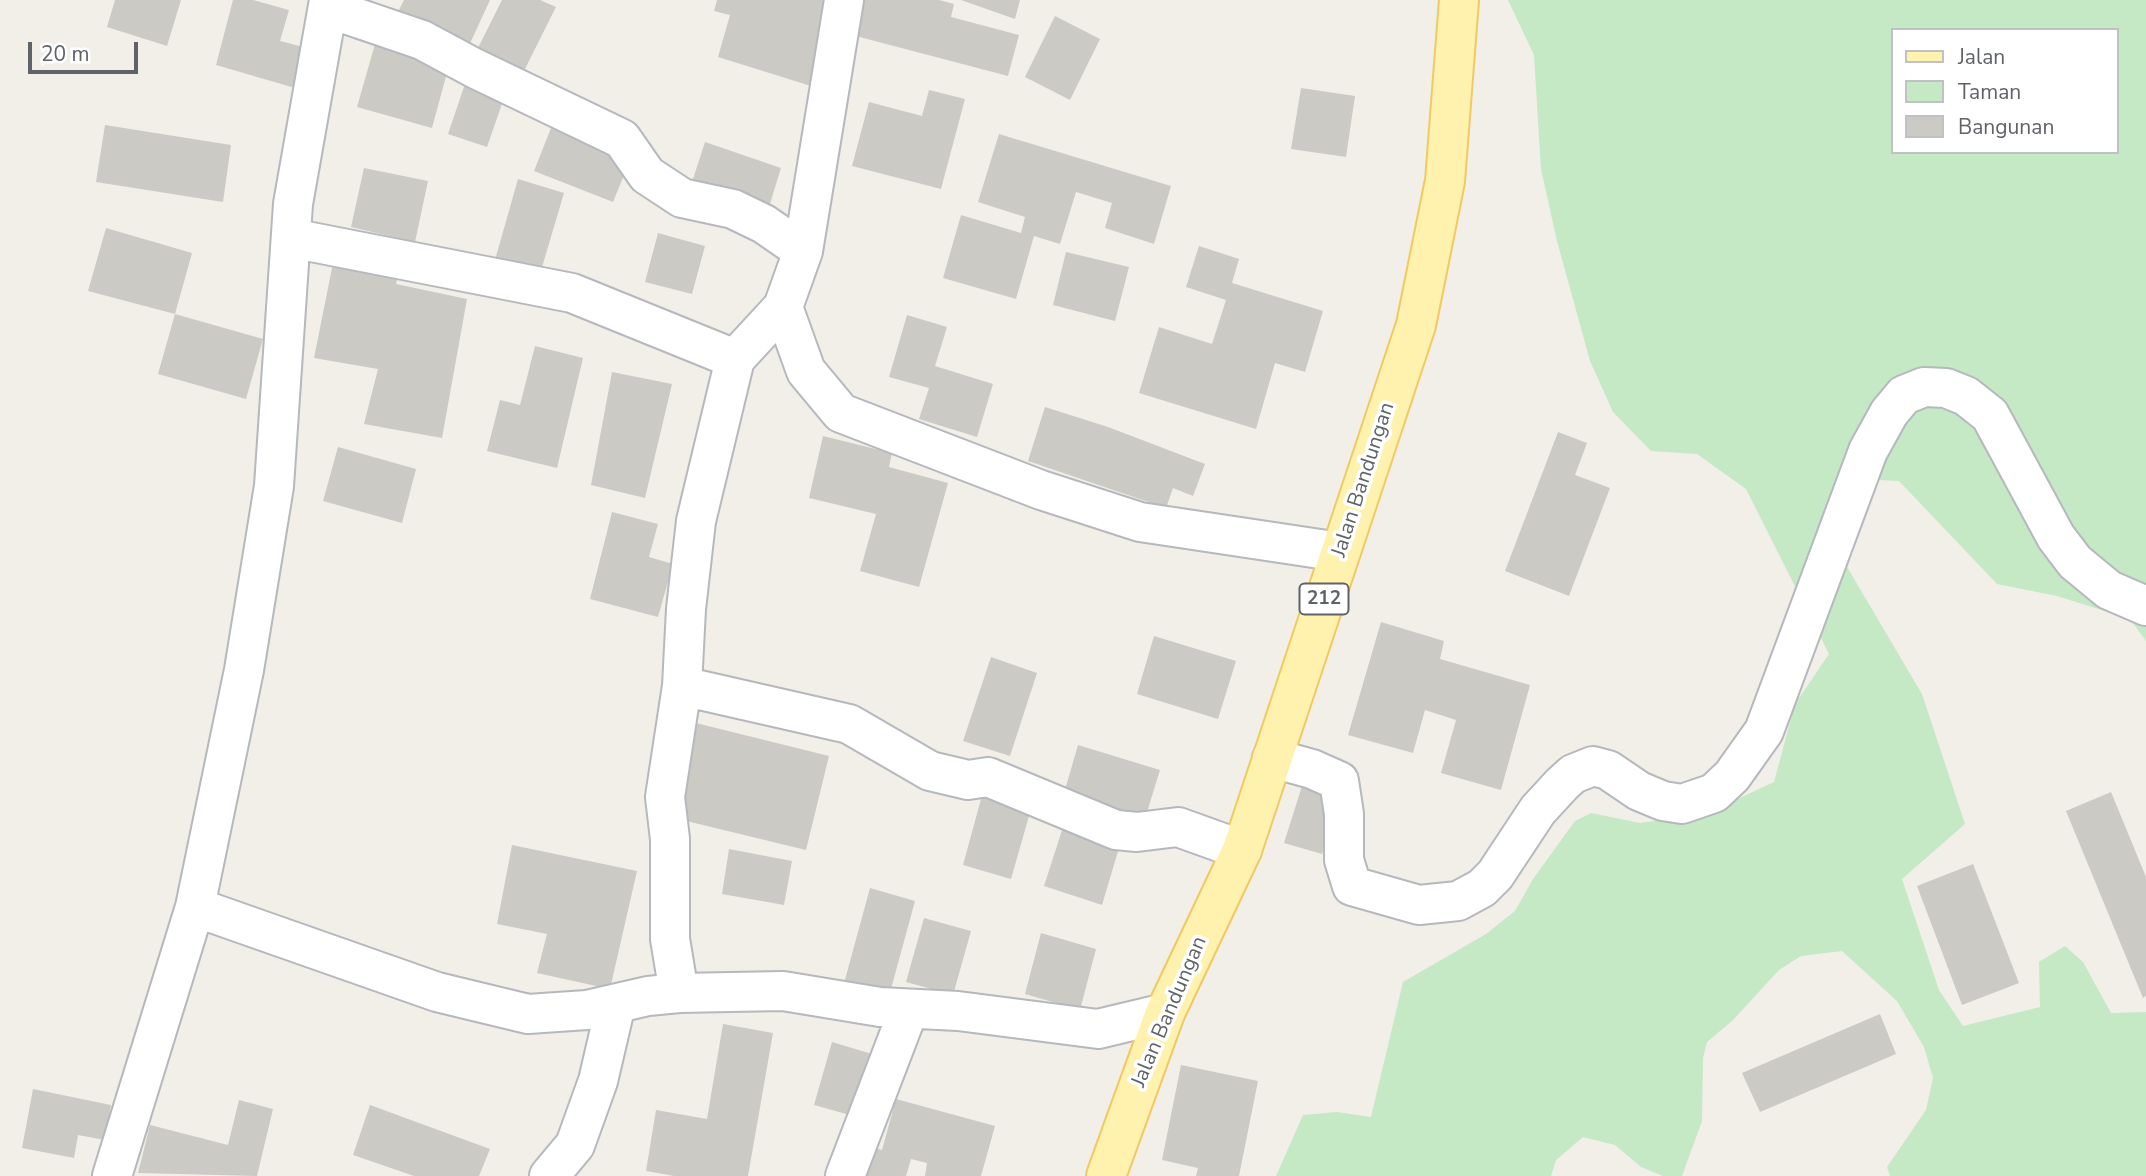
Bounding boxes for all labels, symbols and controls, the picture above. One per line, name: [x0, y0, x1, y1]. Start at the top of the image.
scale bar: [32, 28, 142, 72]
legend: [1890, 28, 2118, 154]
text: 20 m: [41, 40, 90, 68]
text: Jalan: [1958, 43, 2005, 71]
text: Taman: [1958, 78, 2021, 106]
text: Bangunan: [1958, 113, 2054, 141]
street label: Jalan Bandungan: [1327, 399, 1401, 561]
road number: 212: [1300, 584, 1348, 614]
street label: Jalan Bandungan: [1127, 933, 1213, 1091]

